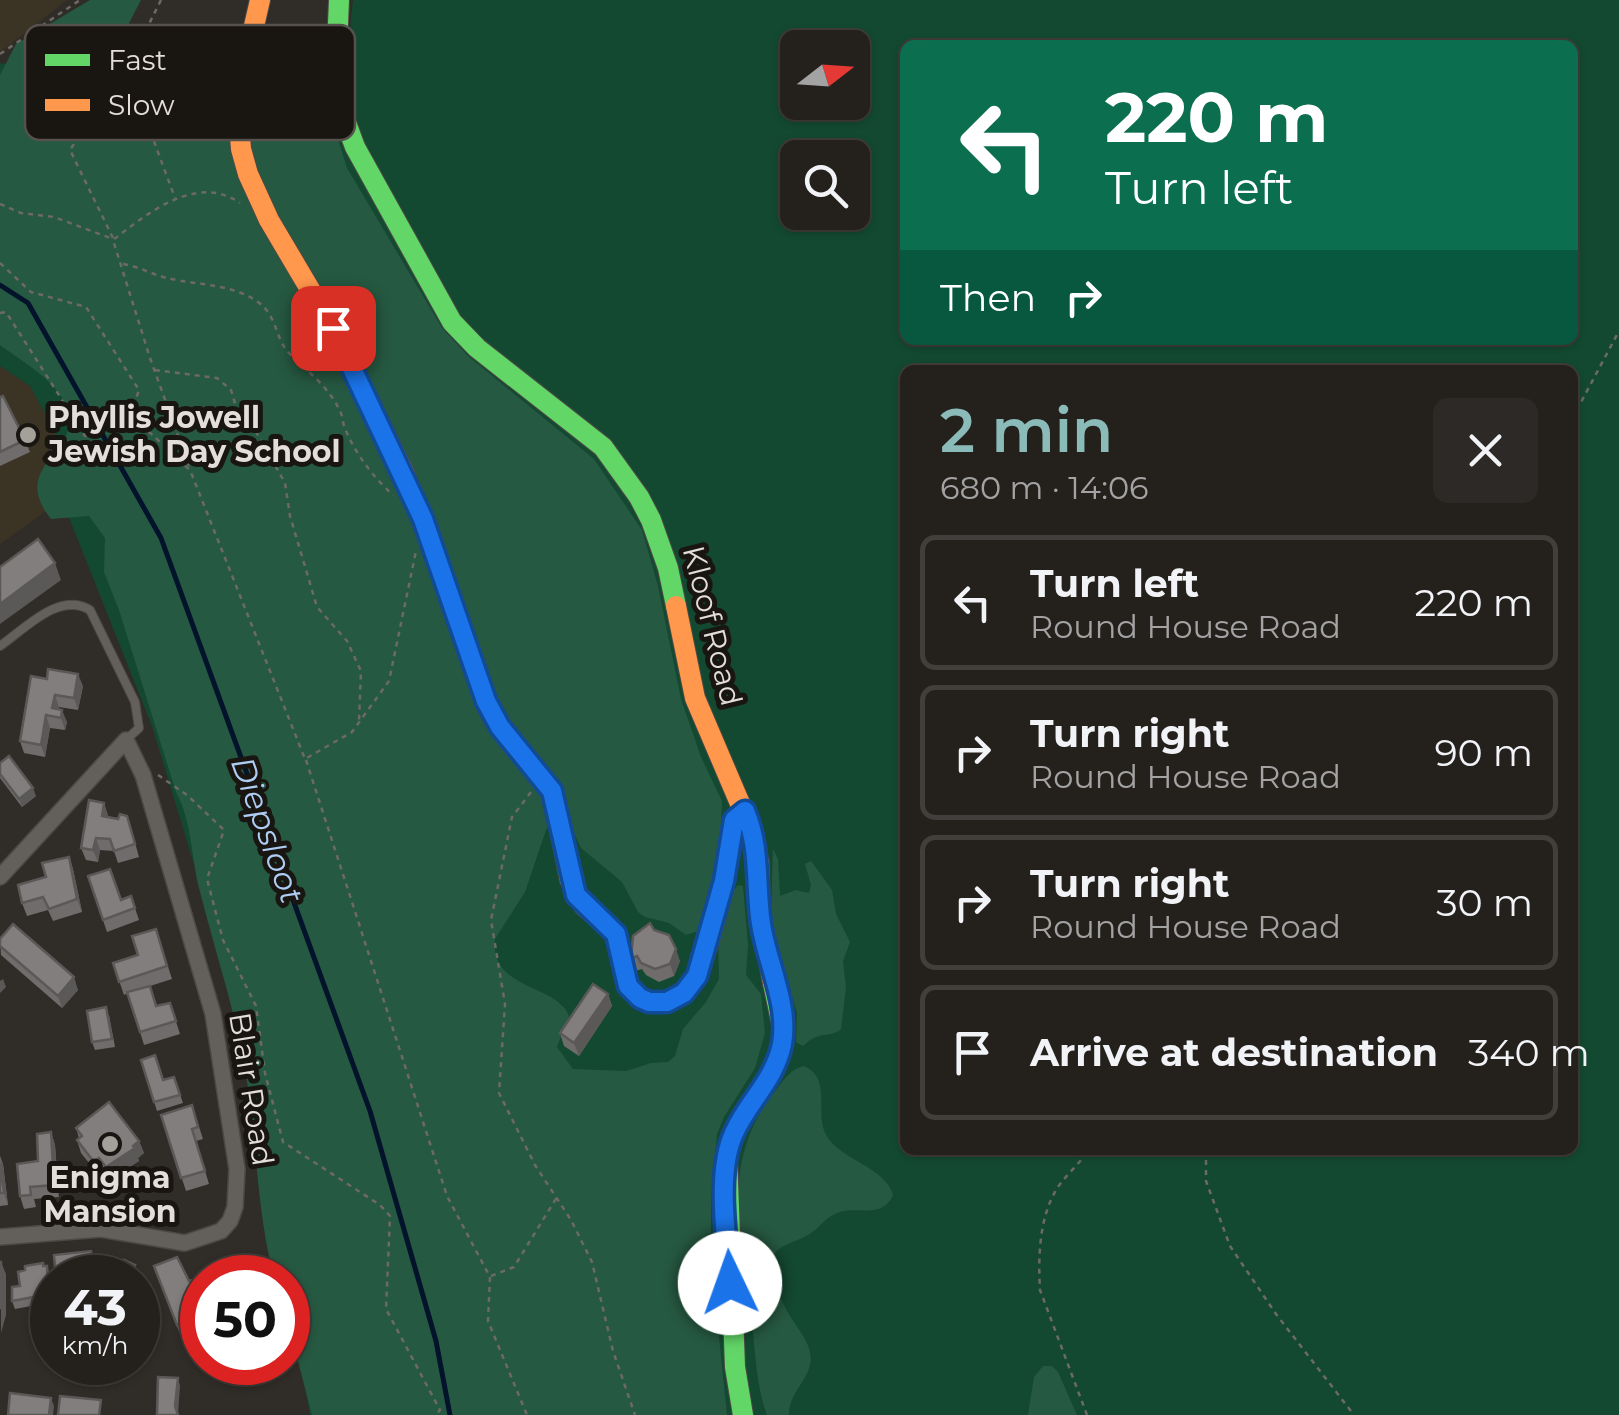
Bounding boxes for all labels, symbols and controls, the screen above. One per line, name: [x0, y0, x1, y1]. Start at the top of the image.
legend: [25, 25, 355, 140]
north arrow: [780, 30, 870, 120]
map controls: [780, 30, 870, 230]
text: Fast: [108, 43, 167, 77]
text: 220 m: [1105, 74, 1328, 160]
icon: left: [940, 80, 1070, 210]
text: Slow: [108, 88, 175, 122]
button: search: [780, 140, 870, 230]
text: Turn left: [1105, 160, 1293, 215]
icon: right: [1056, 270, 1111, 325]
text: Then: [940, 274, 1036, 321]
pin: [291, 286, 376, 371]
icon: arrive: [306, 301, 361, 356]
text: 2 min: [940, 394, 1113, 467]
button: close: [1433, 398, 1538, 503]
place label: Phyllis Jowell Jewish Day School: [47, 399, 341, 470]
marker: Phyllis Jowell Jewish Day School: [17, 424, 39, 446]
text: 680 m · 14:06: [940, 468, 1149, 507]
street label: Kloof Road: [675, 542, 750, 710]
text: Turn left: [1030, 560, 1199, 607]
icon: left: [945, 575, 1000, 630]
text: 220 m: [1414, 579, 1533, 626]
text: Round House Road: [1030, 607, 1341, 646]
text: Turn right: [1030, 710, 1229, 757]
icon: right: [945, 725, 1000, 780]
text: 90 m: [1434, 729, 1533, 776]
water label: Diepsloot: [223, 751, 312, 909]
text: Round House Road: [1030, 757, 1341, 796]
text: Turn right: [1030, 860, 1229, 907]
icon: right: [945, 875, 1000, 930]
text: 30 m: [1436, 879, 1533, 926]
text: Round House Road: [1030, 907, 1341, 946]
street label: Blair Road: [221, 1010, 282, 1168]
icon: arrive: [945, 1025, 1000, 1080]
text: Arrive at destination: [1030, 1029, 1438, 1076]
text: 340 m: [1468, 1029, 1590, 1076]
marker: Enigma Mansion: [99, 1133, 121, 1155]
place label: Enigma Mansion: [43, 1159, 177, 1230]
position arrow: [678, 1231, 782, 1335]
speed limit sign: 50: [180, 1255, 310, 1385]
text: 43: [63, 1277, 127, 1338]
text: km/h: [62, 1330, 128, 1360]

